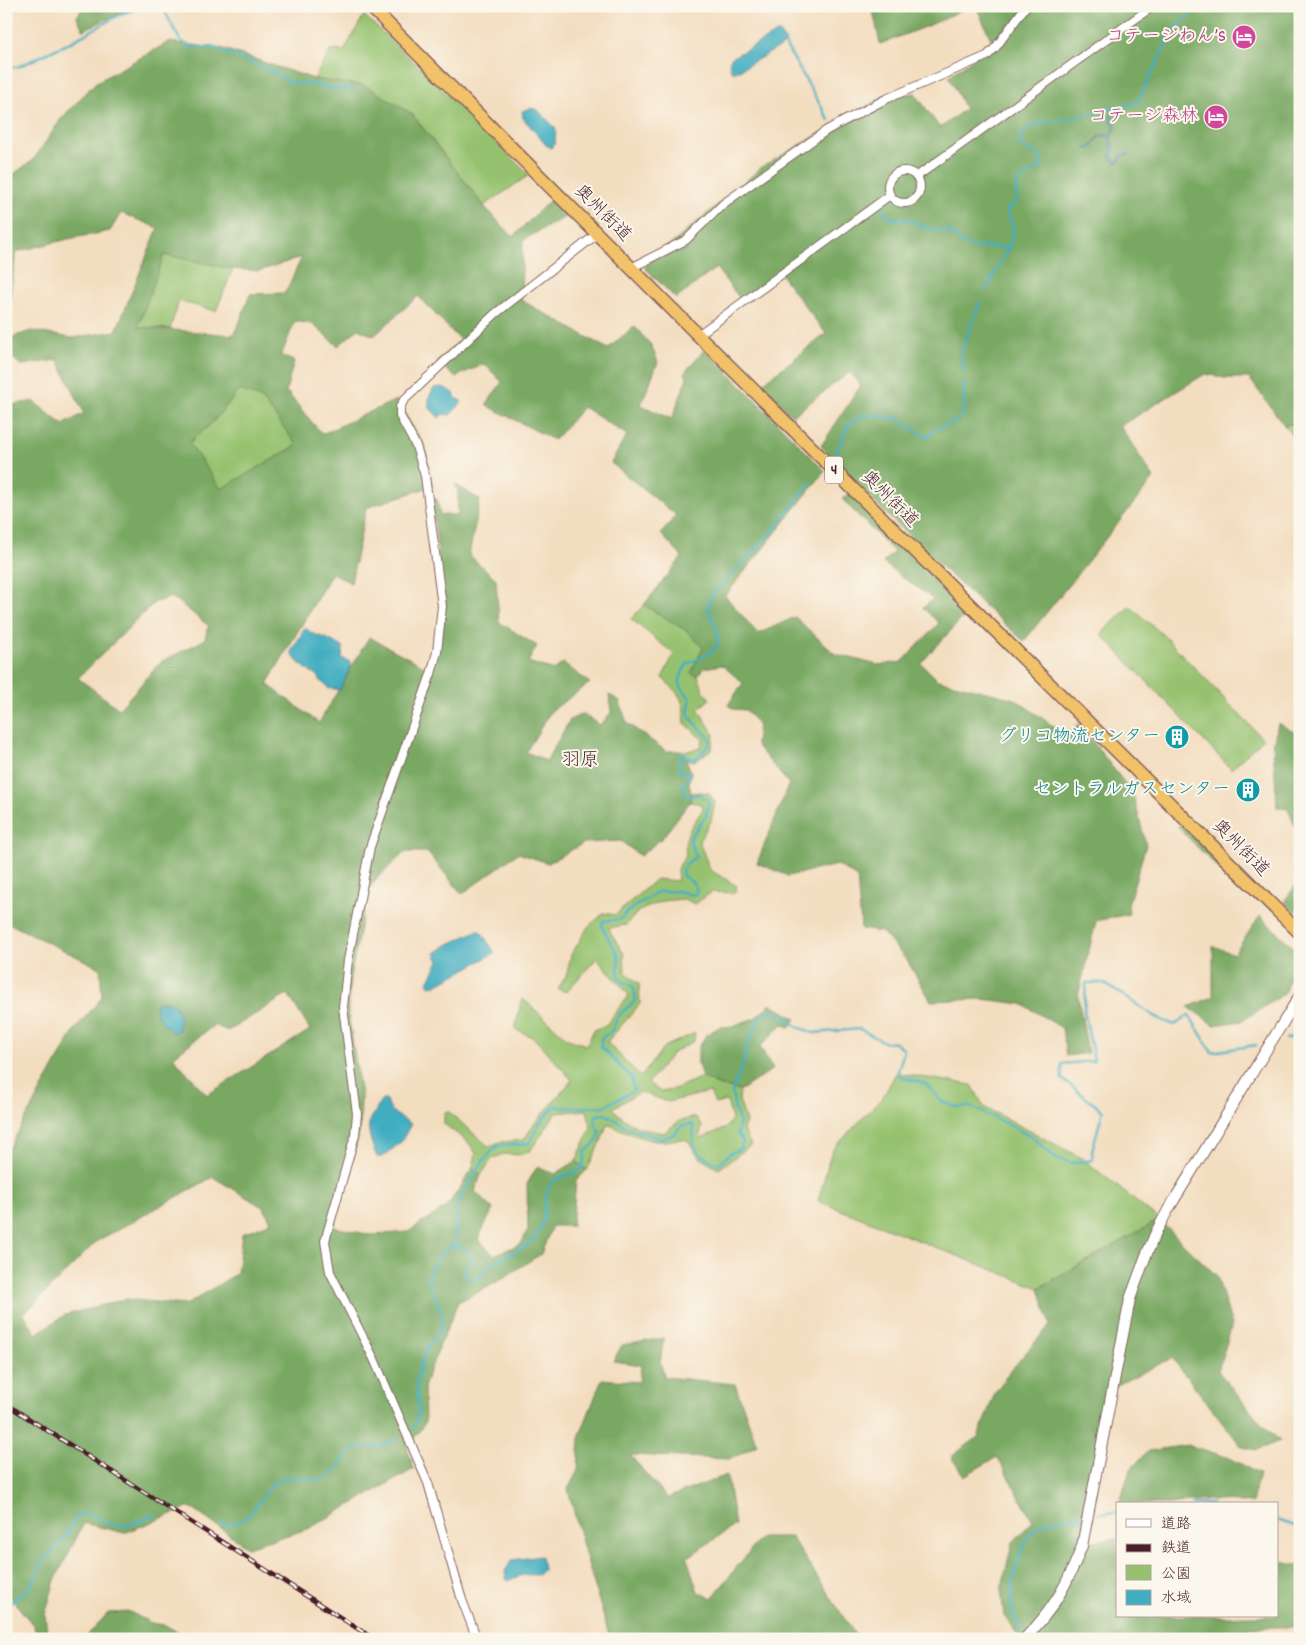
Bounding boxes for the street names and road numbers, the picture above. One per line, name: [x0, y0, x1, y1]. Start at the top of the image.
street label: 奥州街道: [568, 180, 636, 248]
road number: 4: [825, 456, 843, 484]
street label: 奥州街道: [855, 466, 923, 534]
street label: 奥州街道: [1206, 815, 1274, 883]

